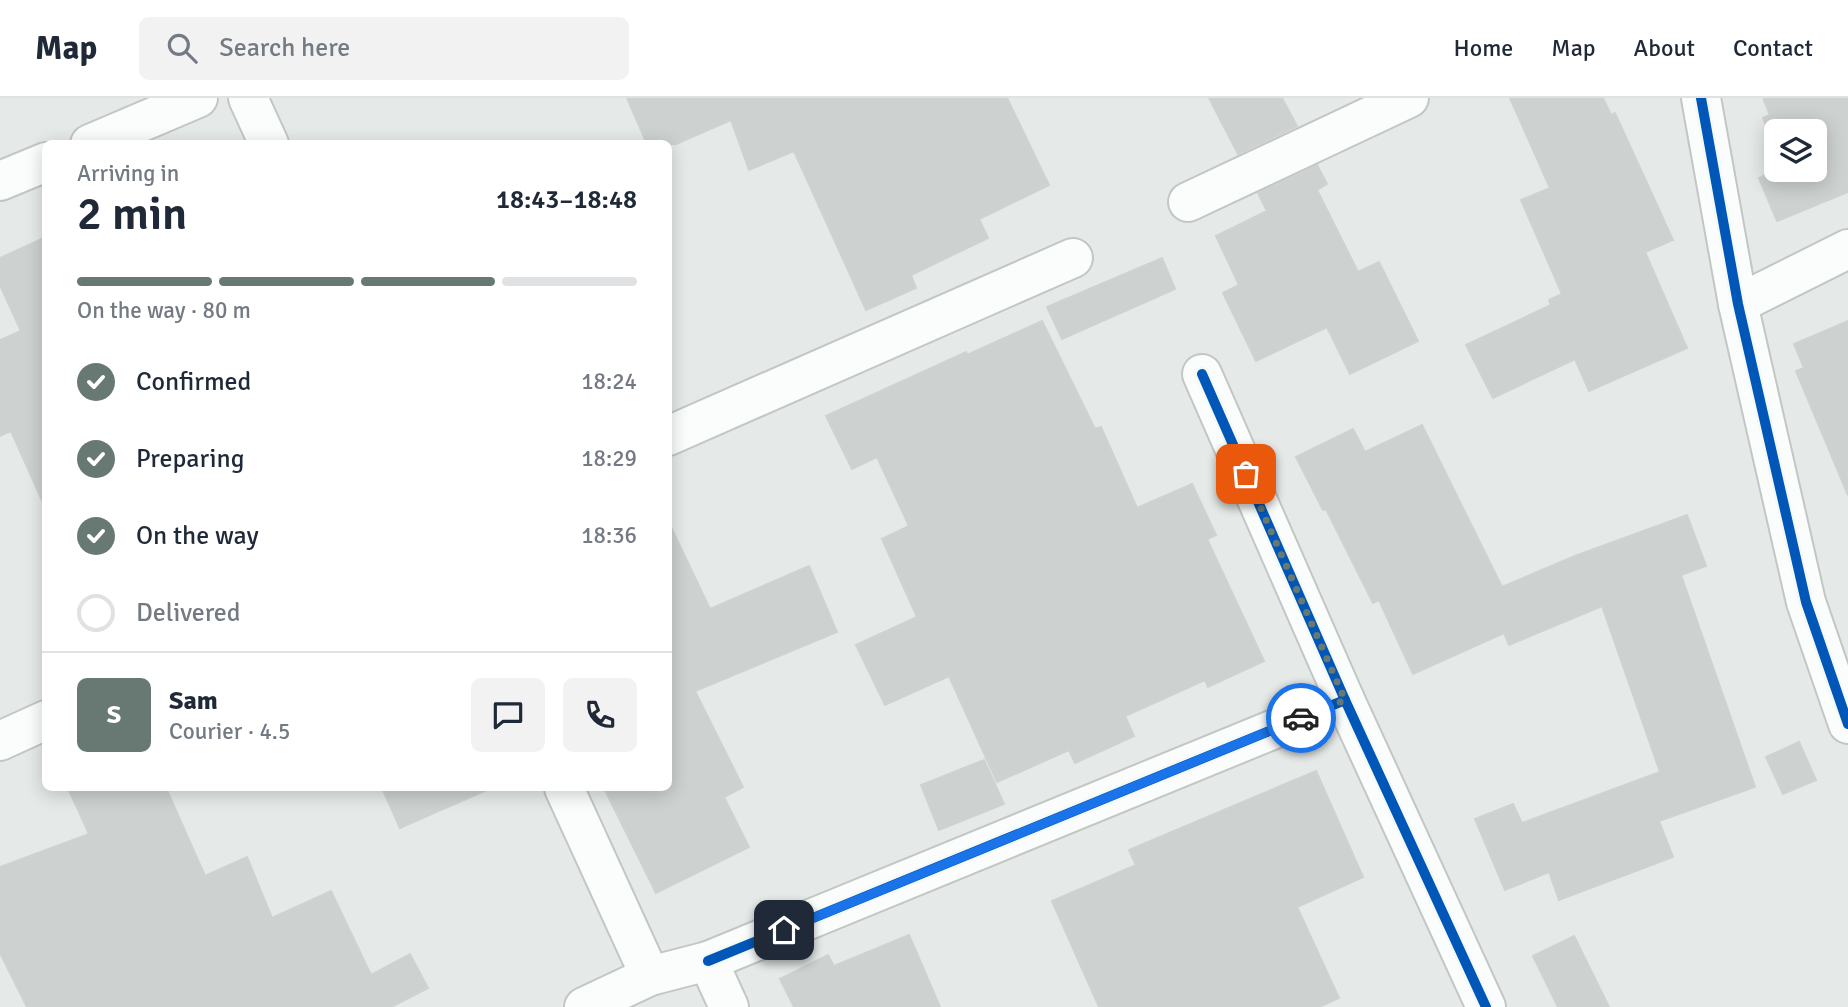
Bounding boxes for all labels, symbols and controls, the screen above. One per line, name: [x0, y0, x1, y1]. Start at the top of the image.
search box: [139, 17, 629, 80]
text: Map: [35, 28, 97, 69]
icon: search: [163, 29, 201, 67]
text: Search here: [219, 32, 350, 64]
text: Home: [1453, 33, 1513, 63]
text: Map: [1551, 33, 1596, 63]
text: About: [1634, 33, 1695, 63]
text: Contact: [1733, 33, 1813, 63]
map controls: [1764, 119, 1827, 182]
button: layers: [1764, 119, 1827, 182]
text: Arriving in: [77, 159, 179, 188]
text: 18:43–18:48: [496, 184, 637, 216]
text: 2 min: [77, 186, 187, 242]
text: On the way · 80 m: [77, 296, 251, 325]
icon: check: [77, 363, 115, 401]
text: Confirmed: [136, 366, 251, 398]
text: 18:24: [581, 367, 637, 396]
icon: check: [77, 440, 115, 478]
text: Preparing: [136, 443, 244, 475]
text: 18:29: [581, 444, 637, 473]
pin: [1216, 444, 1276, 504]
icon: bag: [1227, 455, 1265, 493]
icon: check: [77, 517, 115, 555]
text: On the way: [136, 520, 259, 552]
text: 18:36: [581, 521, 637, 550]
text: Delivered: [136, 597, 241, 629]
button: chat: [471, 678, 545, 752]
button: phone: [563, 678, 637, 752]
courier: [1266, 683, 1336, 753]
text: Sam: [169, 685, 218, 717]
text: S: [107, 699, 121, 731]
icon: car: [1282, 699, 1320, 737]
text: Courier · 4.5: [169, 717, 290, 746]
pin: [754, 900, 814, 960]
icon: home: [765, 911, 803, 949]

